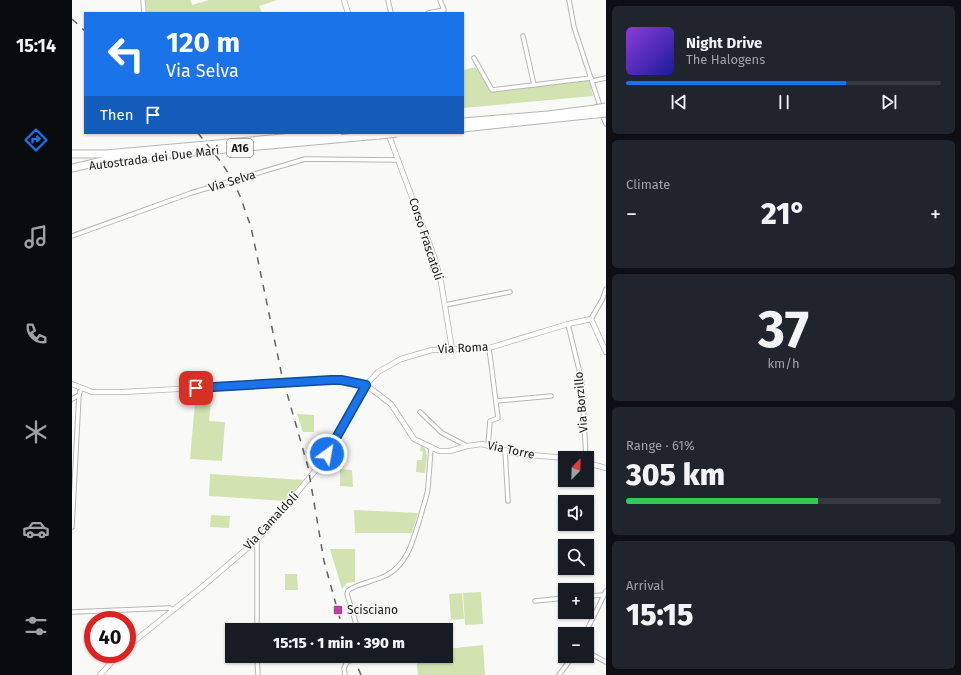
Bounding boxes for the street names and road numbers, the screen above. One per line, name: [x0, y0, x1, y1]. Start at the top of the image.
road number: A16: [227, 139, 253, 157]
street label: Autostrada dei Due Mari: [88, 143, 220, 173]
street label: Via Selva: [207, 167, 257, 195]
street label: Corso Frascatoli: [406, 196, 446, 282]
street label: Via Roma: [437, 340, 489, 356]
street label: Via Borzillo: [571, 371, 591, 433]
street label: Via Torre: [486, 438, 536, 462]
street label: Via Camaldoli: [241, 489, 301, 553]

